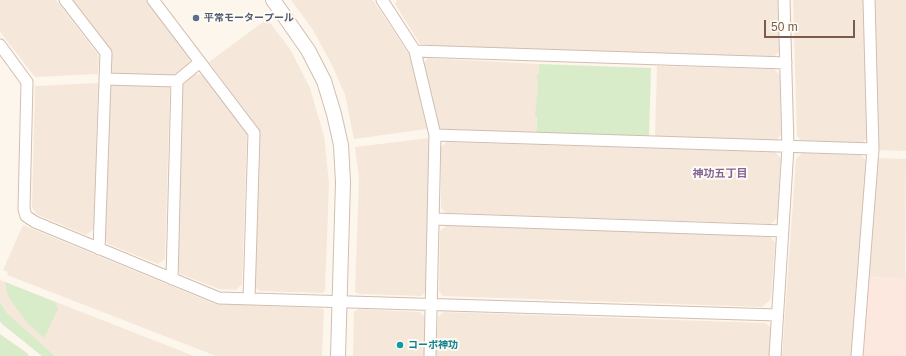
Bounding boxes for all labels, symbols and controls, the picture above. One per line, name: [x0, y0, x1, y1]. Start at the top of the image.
place label: 平常モータープール: [204, 12, 294, 24]
scale bar: [766, 12, 857, 38]
marker: 平常モータープール: [191, 13, 201, 23]
text: 50 m: [771, 20, 798, 34]
district label: 神功五丁目: [693, 167, 747, 181]
place label: コーポ神功: [408, 339, 458, 351]
marker: コーポ神功: [395, 340, 405, 350]

